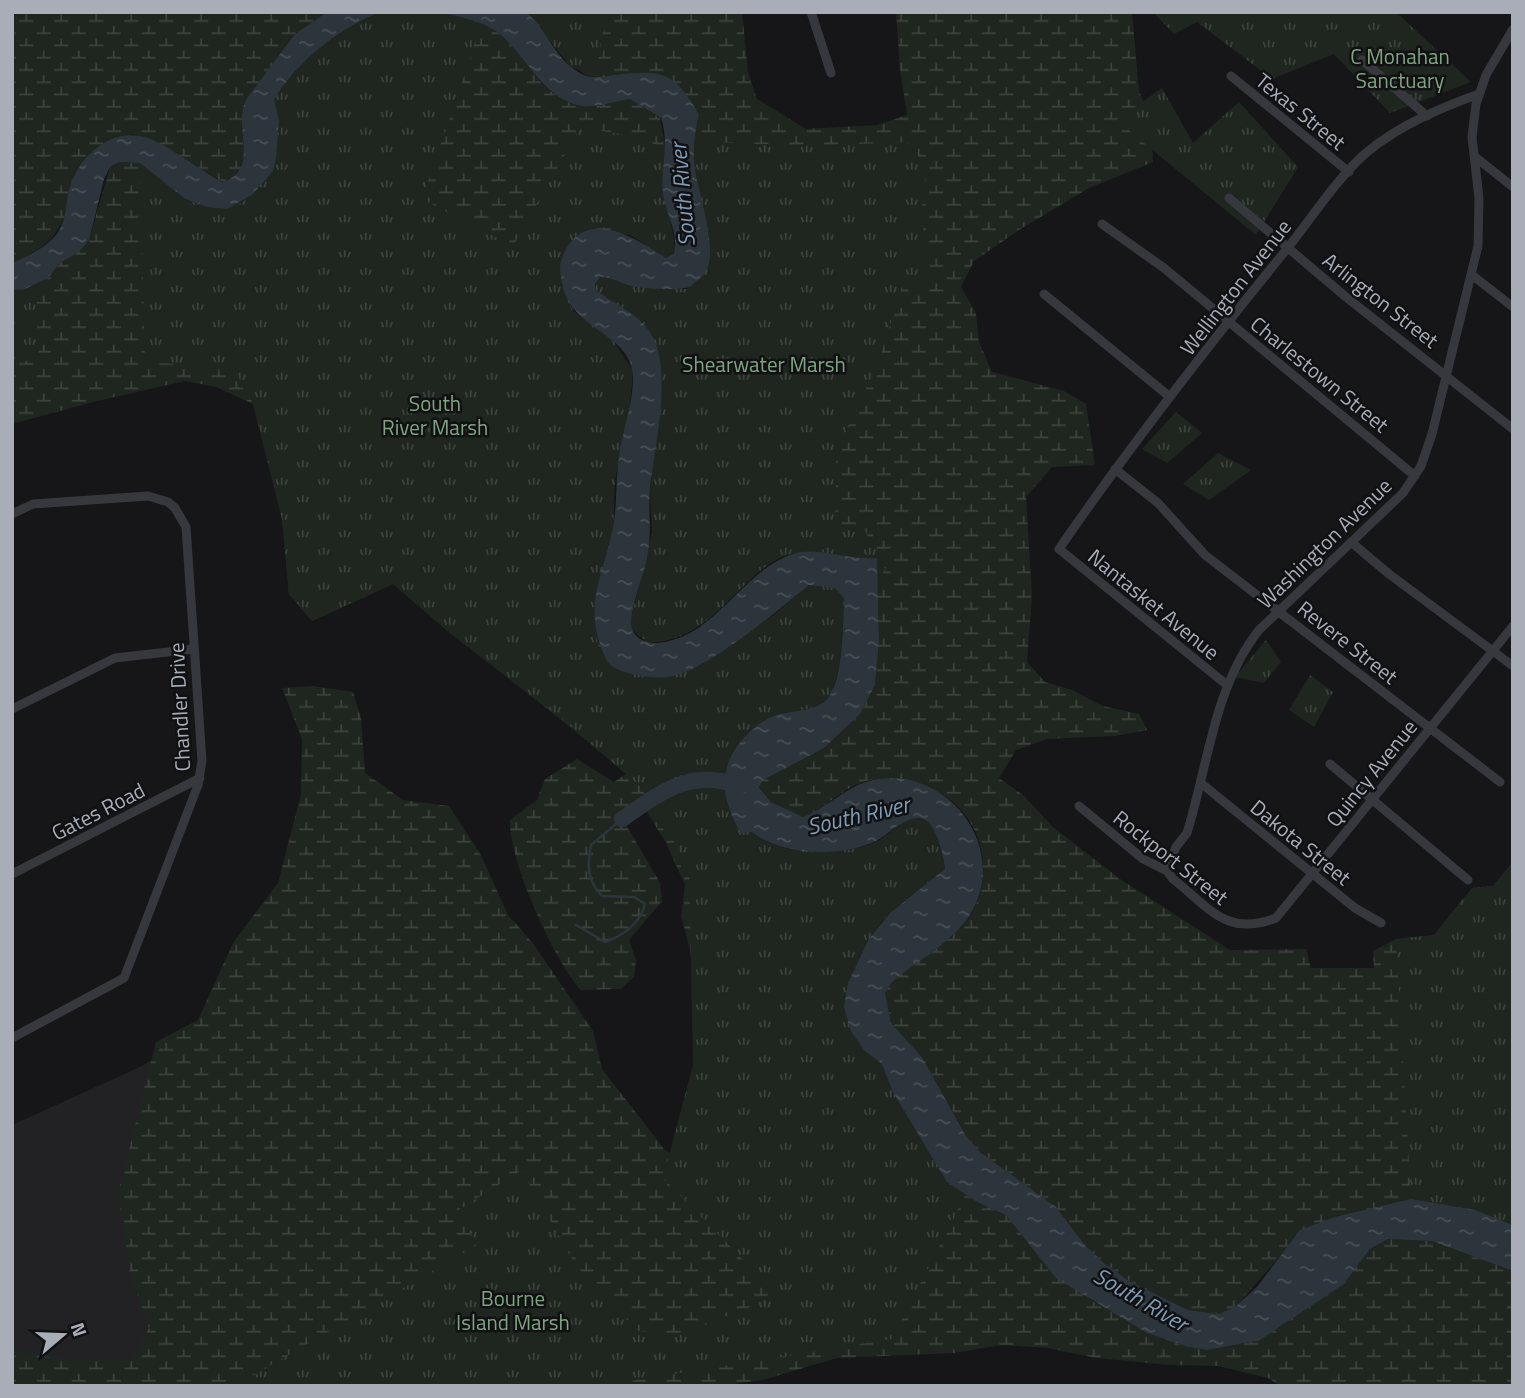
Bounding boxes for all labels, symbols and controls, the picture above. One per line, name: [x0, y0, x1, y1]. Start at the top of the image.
park label: C Monahan Sanctuary: [1350, 40, 1450, 96]
street label: Texas Street: [1249, 65, 1354, 158]
water label: South River: [660, 139, 704, 248]
street label: Wellington Avenue: [1172, 212, 1298, 362]
street label: Arlington Street: [1316, 244, 1446, 356]
street label: Charlestown Street: [1244, 308, 1397, 440]
park label: Shearwater Marsh: [682, 348, 846, 380]
park label: South River Marsh: [382, 387, 488, 443]
street label: Washington Avenue: [1249, 470, 1399, 616]
street label: Nantasket Avenue: [1081, 541, 1227, 667]
street label: Revere Street: [1291, 592, 1406, 692]
street label: Chandler Drive: [160, 642, 198, 772]
street label: Quincy Avenue: [1318, 712, 1424, 834]
street label: Gates Road: [46, 774, 150, 848]
water label: South River: [803, 786, 915, 844]
street label: Dakota Street: [1244, 791, 1359, 893]
street label: Rockport Street: [1107, 802, 1236, 913]
water label: South River: [1087, 1258, 1197, 1341]
park label: Bourne Island Marsh: [456, 1282, 570, 1338]
north arrow: [28, 1300, 98, 1370]
text: N: [64, 1318, 95, 1340]

